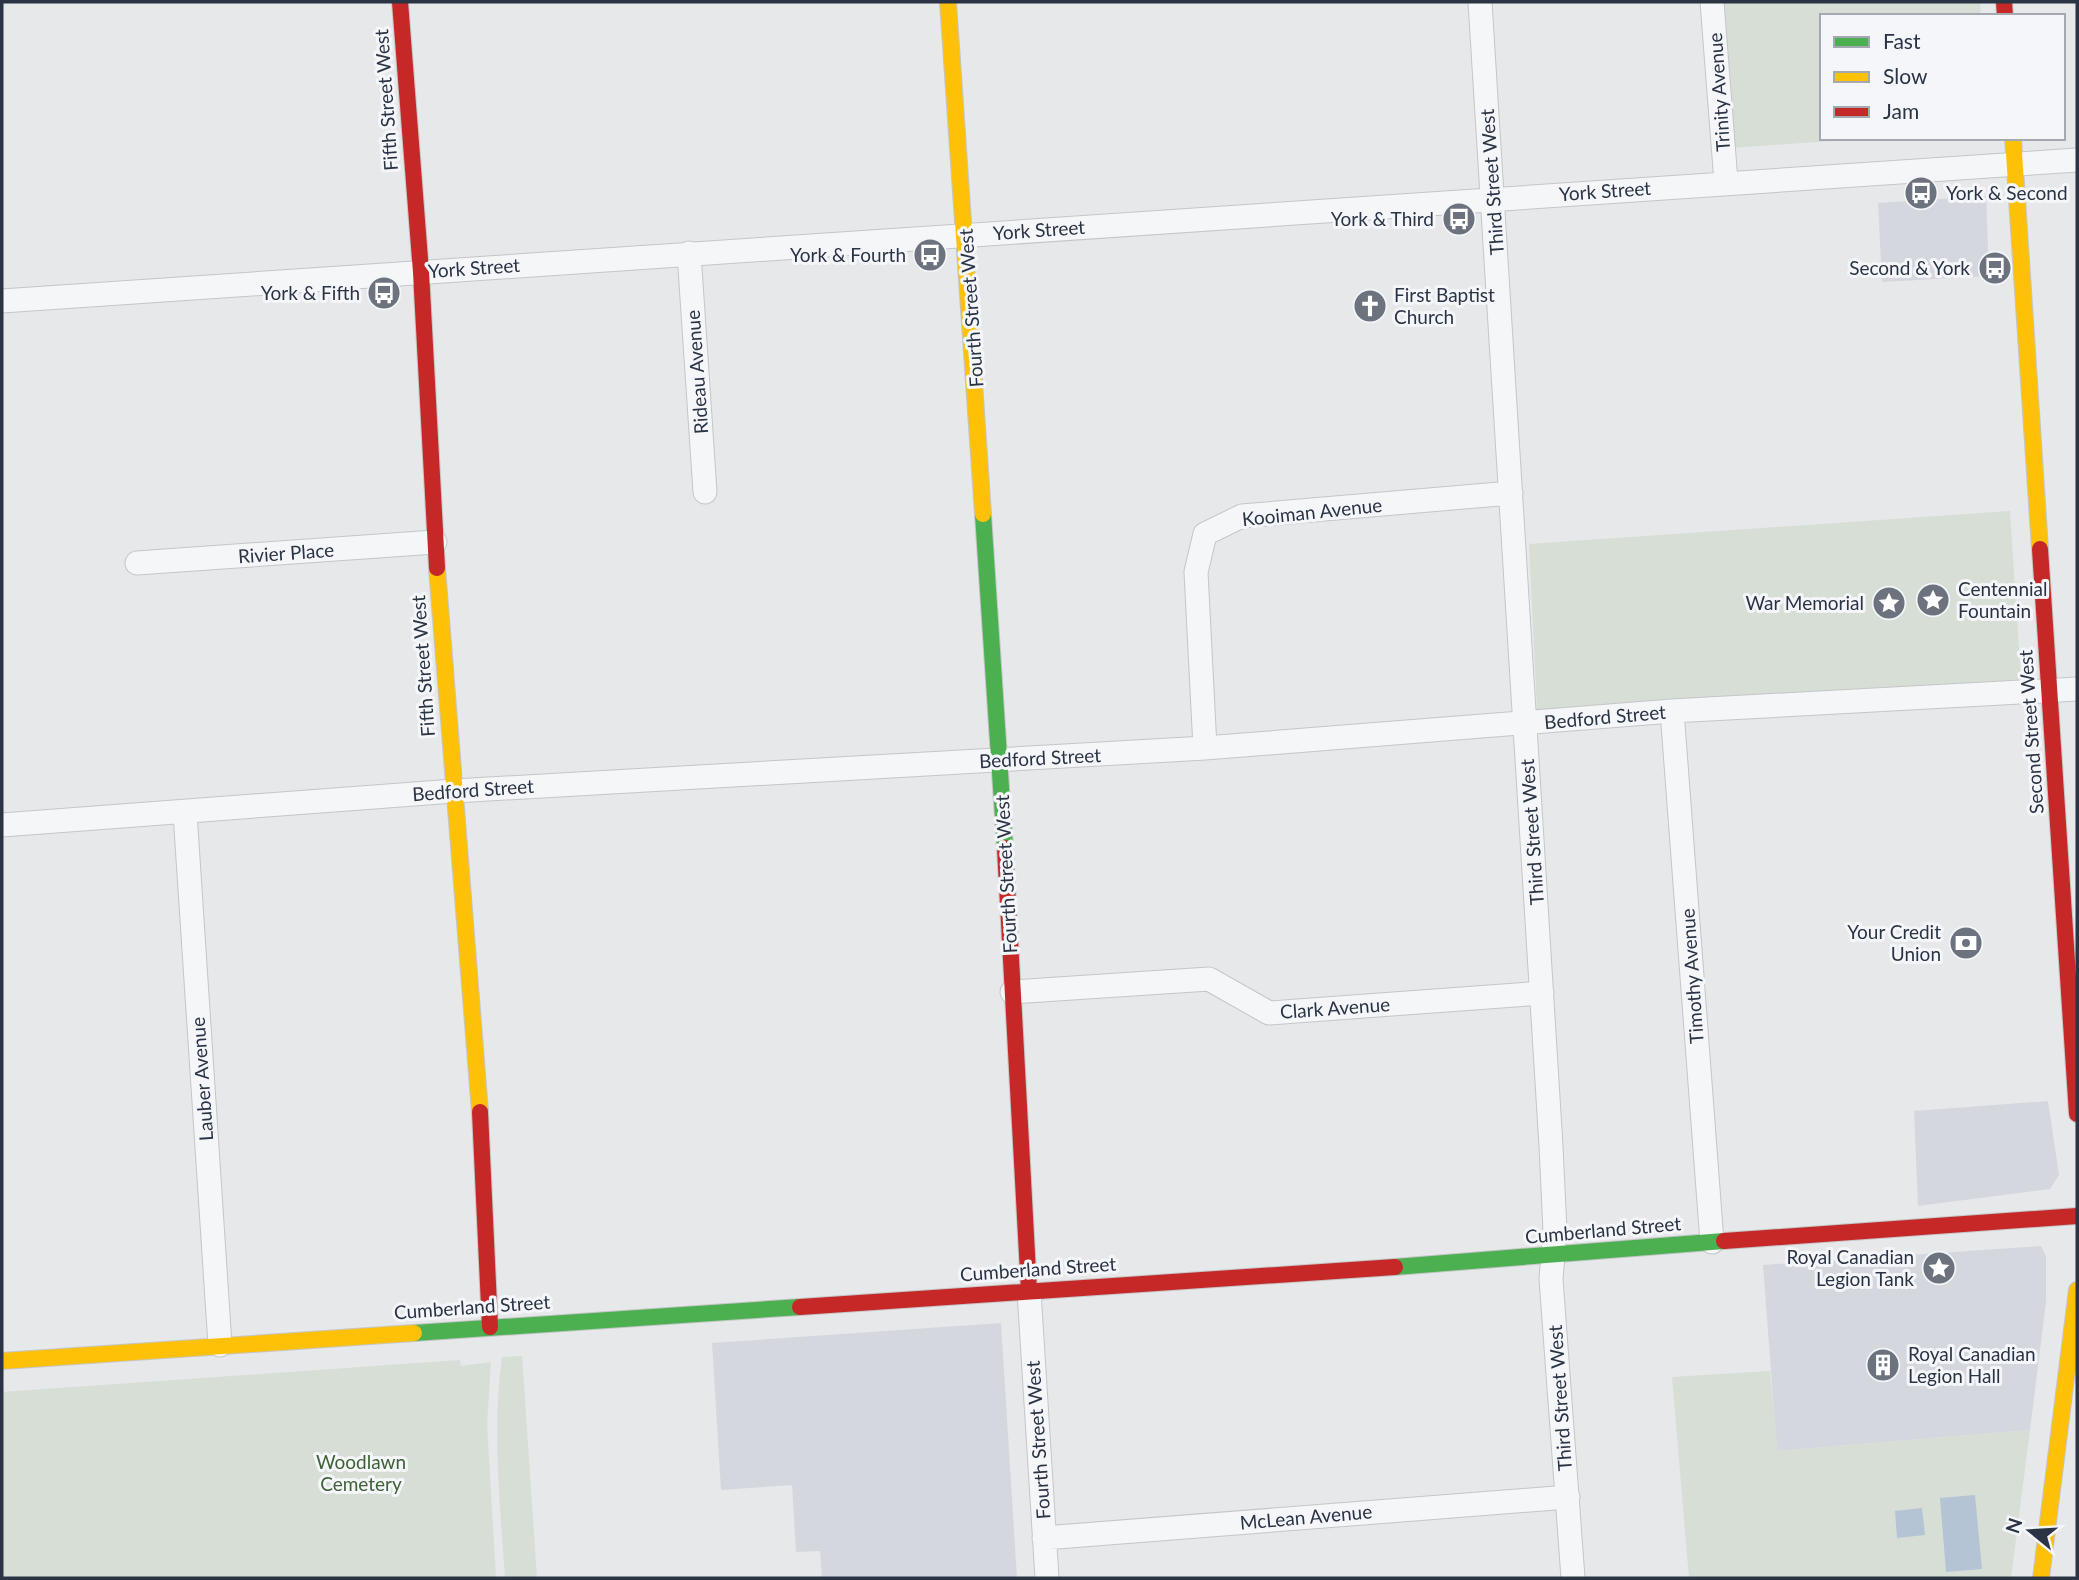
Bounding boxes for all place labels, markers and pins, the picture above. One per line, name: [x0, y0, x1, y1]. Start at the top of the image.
bus stop icon: York & Second: [1902, 174, 1940, 212]
place label: York & Second: [1946, 181, 2068, 204]
bus stop icon: York & Third: [1440, 200, 1478, 238]
place label: York & Third: [1331, 207, 1434, 230]
bus stop icon: York & Fourth: [911, 236, 949, 274]
place label: York & Fourth: [790, 243, 906, 266]
bus stop icon: Second & York: [1976, 249, 2014, 287]
place label: Second & York: [1849, 256, 1970, 279]
bus stop icon: York & Fifth: [365, 274, 403, 312]
place label: York & Fifth: [261, 281, 360, 304]
place label: First Baptist Church: [1394, 283, 1495, 328]
church icon: First Baptist Church: [1351, 287, 1389, 325]
place label: Centennial Fountain: [1958, 577, 2048, 622]
place icon: Centennial Fountain: [1914, 581, 1952, 619]
place icon: War Memorial: [1870, 584, 1908, 622]
place label: War Memorial: [1745, 591, 1864, 614]
place label: Your Credit Union: [1847, 920, 1941, 965]
bank icon: Your Credit Union: [1947, 924, 1985, 962]
place label: Royal Canadian Legion Tank: [1786, 1245, 1914, 1290]
place icon: Royal Canadian Legion Tank: [1920, 1249, 1958, 1287]
place label: Royal Canadian Legion Hall: [1908, 1342, 2036, 1387]
building icon: Royal Canadian Legion Hall: [1864, 1346, 1902, 1384]

